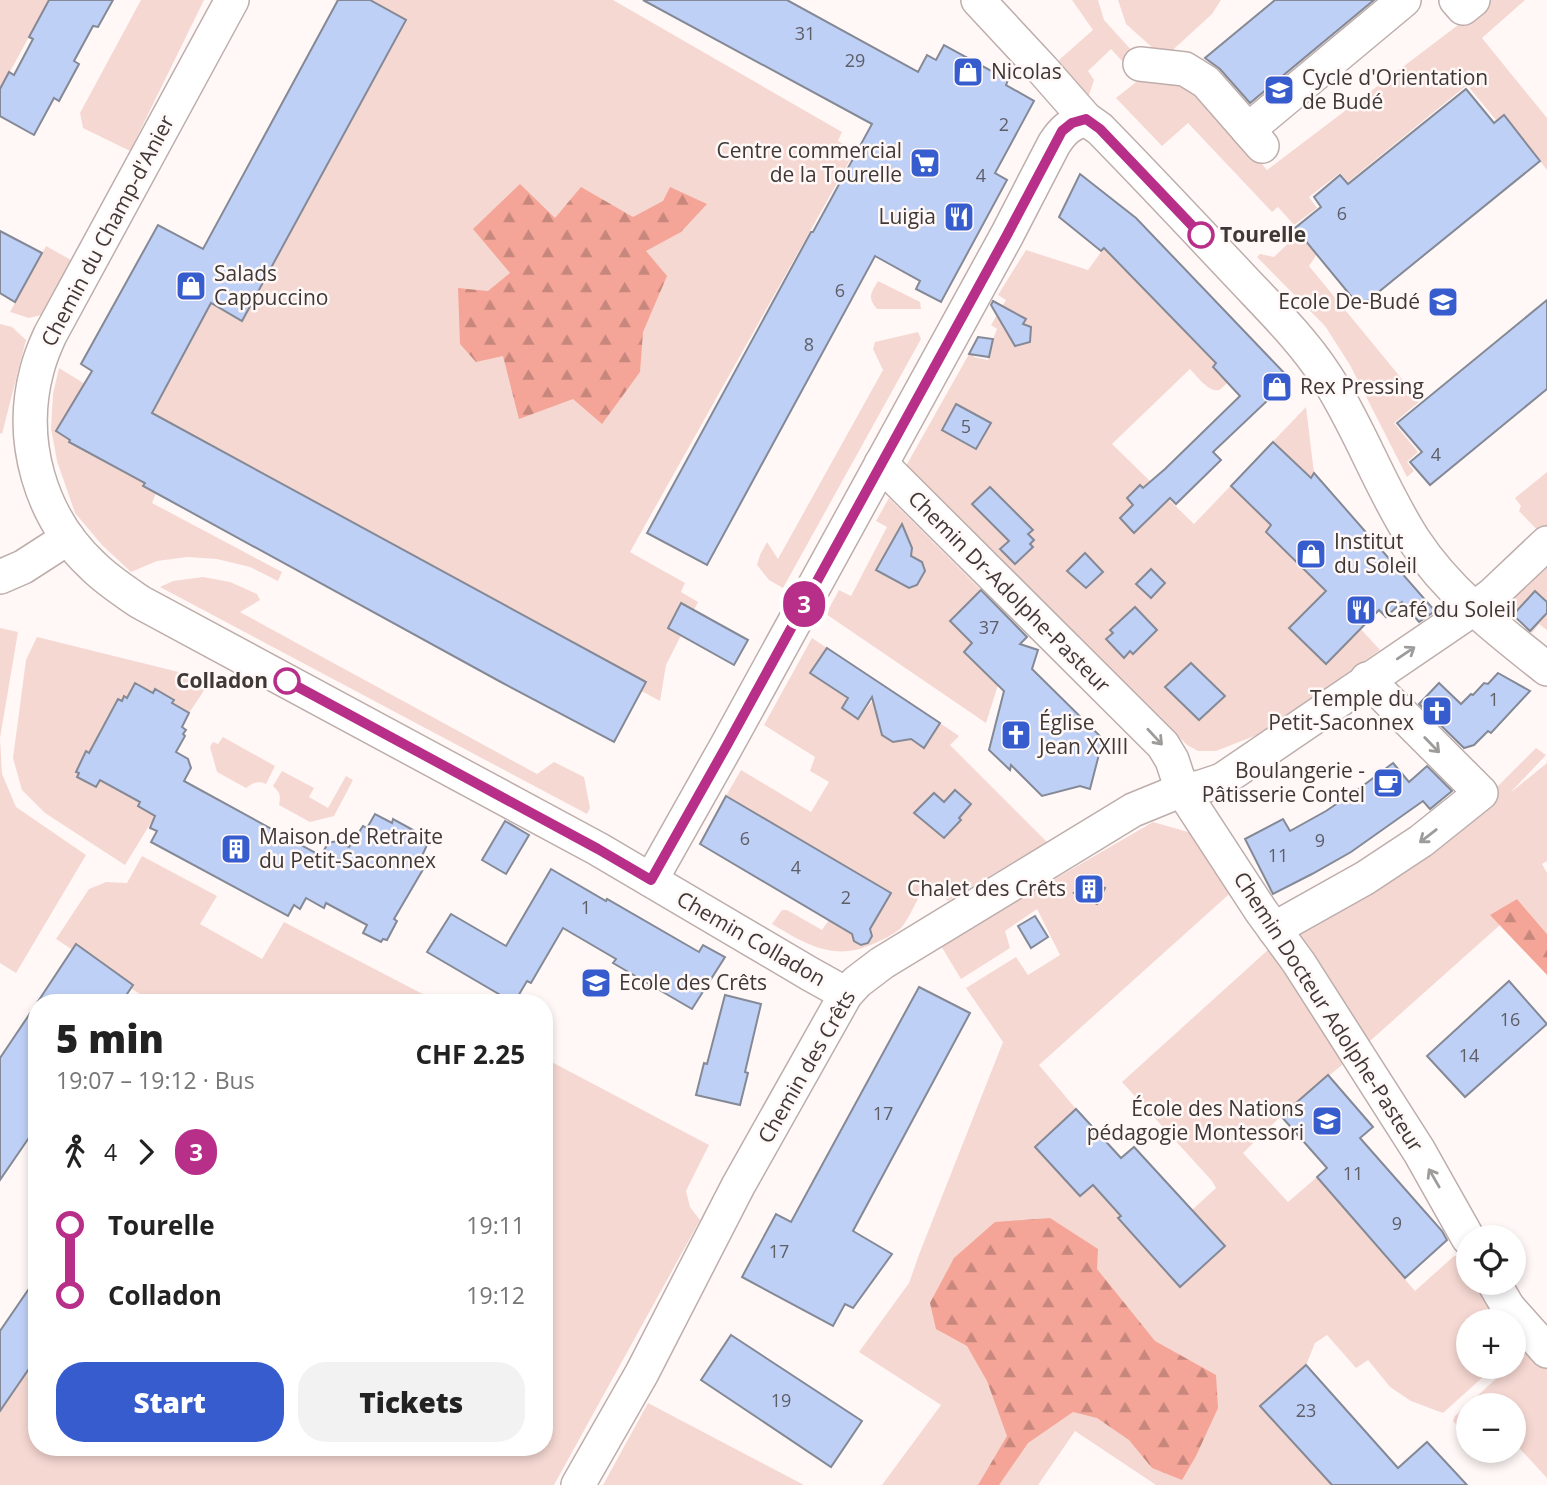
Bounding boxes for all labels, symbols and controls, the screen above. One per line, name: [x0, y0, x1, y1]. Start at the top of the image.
house number: 31: [795, 21, 815, 45]
house number: 29: [845, 48, 865, 72]
shop icon: Nicolas: [951, 55, 985, 89]
place label: Nicolas: [991, 57, 1062, 85]
place label: Cycle d'Orientation de Budé: [1302, 63, 1488, 115]
school or university icon: Cycle d'Orientation de Budé: [1262, 73, 1296, 107]
street label: Chemin du Champ-d'Anier: [34, 110, 180, 351]
house number: 2: [999, 112, 1009, 136]
place label: Centre commercial de la Tourelle: [717, 136, 902, 188]
supermarket icon: Centre commercial de la Tourelle: [908, 146, 942, 180]
house number: 4: [976, 163, 986, 187]
restaurant icon: Luigia: [942, 200, 976, 234]
house number: 6: [1337, 201, 1347, 225]
place label: Luigia: [878, 202, 936, 230]
place label: Tourelle: [1220, 220, 1306, 248]
marker: Tourelle: [1188, 222, 1214, 248]
place label: Salads Cappuccino: [214, 259, 328, 311]
shop icon: Salads Cappuccino: [174, 269, 208, 303]
house number: 6: [835, 278, 845, 302]
school or university icon: Ecole De-Budé: [1426, 285, 1460, 319]
place label: Ecole De-Budé: [1278, 287, 1420, 315]
house number: 8: [804, 332, 814, 356]
shop icon: Rex Pressing: [1260, 370, 1294, 404]
place label: Rex Pressing: [1300, 372, 1424, 400]
house number: 5: [961, 414, 971, 438]
house number: 4: [1431, 442, 1441, 466]
street label: Chemin Dr-Adolphe-Pasteur: [903, 484, 1117, 699]
place label: Institut du Soleil: [1334, 527, 1417, 579]
shop icon: Institut du Soleil: [1294, 537, 1328, 571]
line badge: 3: [781, 581, 827, 627]
text: 3: [797, 587, 811, 620]
restaurant icon: Café du Soleil: [1344, 593, 1378, 627]
place label: Café du Soleil: [1384, 595, 1516, 623]
house number: 37: [979, 615, 999, 639]
one-way arrow: [1396, 646, 1415, 660]
place label: Colladon: [176, 666, 268, 694]
marker: Colladon: [274, 668, 300, 694]
place label: Temple du Petit-Saconnex: [1268, 684, 1414, 736]
house number: 1: [1489, 687, 1499, 711]
church icon: Temple du Petit-Saconnex: [1420, 694, 1454, 728]
place label: Église Jean XXIII: [1037, 708, 1128, 760]
church icon: Église Jean XXIII: [999, 718, 1033, 752]
one-way arrow: [1146, 728, 1163, 745]
one-way arrow: [1424, 736, 1441, 753]
place label: Boulangerie - Pâtisserie Contel: [1202, 756, 1365, 808]
cafe icon: Boulangerie - Pâtisserie Contel: [1371, 766, 1405, 800]
place label: Maison de Retraite du Petit-Saconnex: [259, 822, 443, 874]
house number: 6: [740, 826, 750, 850]
house number: 9: [1315, 828, 1325, 852]
one-way arrow: [1419, 828, 1437, 843]
building icon: Maison de Retraite du Petit-Saconnex: [219, 832, 253, 866]
house number: 11: [1268, 843, 1288, 867]
house number: 4: [791, 855, 801, 879]
street label: Chemin Docteur Adolphe-Pasteur: [1228, 866, 1430, 1157]
building icon: Chalet des Crêts: [1072, 872, 1106, 906]
place label: Chalet des Crêts: [907, 874, 1066, 902]
street label: Chemin Colladon: [672, 884, 831, 992]
house number: 2: [841, 885, 851, 909]
house number: 1: [581, 895, 591, 919]
school or university icon: Ecole des Crêts: [579, 966, 613, 1000]
place label: Ecole des Crêts: [619, 968, 767, 996]
street label: Chemin des Crêts: [751, 985, 861, 1148]
house number: 16: [1500, 1007, 1520, 1031]
text: 5 min: [56, 1012, 164, 1064]
text: CHF 2.25: [416, 1036, 525, 1072]
house number: 14: [1459, 1043, 1479, 1067]
text: 19:07 – 19:12 · Bus: [56, 1064, 255, 1096]
place label: École des Nations pédagogie Montessori: [1087, 1094, 1304, 1146]
house number: 17: [873, 1101, 893, 1125]
school or university icon: École des Nations pédagogie Montessori: [1310, 1104, 1344, 1138]
icon: walk: [56, 1133, 94, 1171]
icon: forward: [127, 1133, 165, 1171]
text: 3: [189, 1135, 203, 1168]
text: 4: [104, 1136, 117, 1168]
house number: 11: [1343, 1161, 1363, 1185]
one-way arrow: [1427, 1169, 1441, 1189]
text: Tourelle: [108, 1207, 215, 1243]
text: 19:11: [466, 1209, 525, 1241]
house number: 9: [1392, 1211, 1402, 1235]
map controls: [1456, 1225, 1526, 1463]
button: locate: [1456, 1225, 1526, 1295]
house number: 17: [769, 1239, 789, 1263]
text: Colladon: [108, 1277, 222, 1313]
text: 19:12: [466, 1279, 525, 1311]
button: +: [1456, 1309, 1526, 1379]
button: Start: [56, 1362, 284, 1442]
button: Tickets: [298, 1362, 525, 1442]
house number: 19: [771, 1388, 791, 1412]
button: −: [1456, 1393, 1526, 1463]
house number: 23: [1296, 1398, 1316, 1422]

